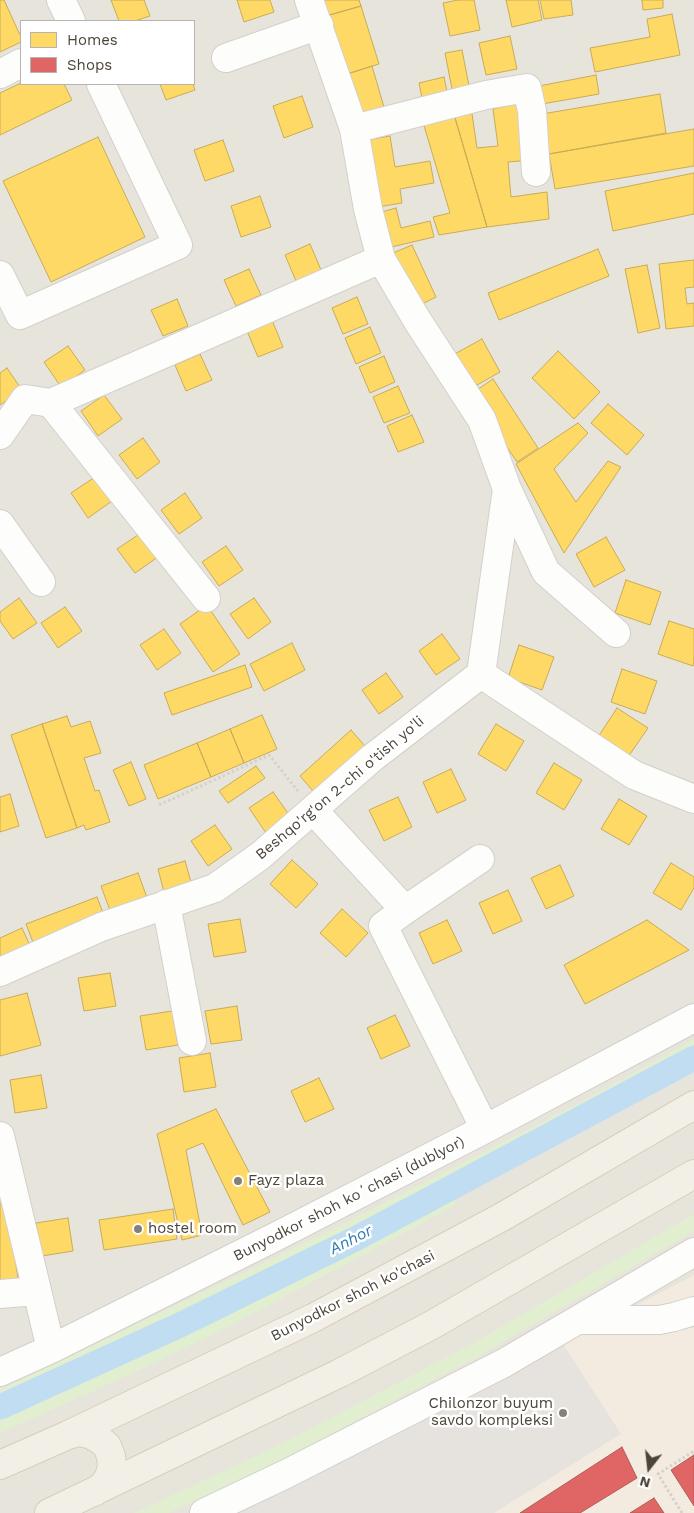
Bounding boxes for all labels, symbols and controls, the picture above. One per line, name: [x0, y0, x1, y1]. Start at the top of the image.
legend: [20, 20, 195, 85]
text: Homes: [67, 31, 118, 49]
text: Shops: [67, 56, 112, 74]
street label: Beshqo'rg'on 2-chi o'tish yo'li: [252, 712, 428, 864]
street label: Bunyodkor shoh koʻchasi (dublyor): [230, 1133, 468, 1265]
place label: Fayz plaza: [248, 1172, 324, 1190]
marker: Fayz plaza: [232, 1175, 244, 1187]
place label: hostel room: [148, 1220, 237, 1238]
water label: Anhor: [327, 1221, 375, 1259]
marker: hostel room: [132, 1223, 144, 1235]
street label: Bunyodkor shoh ko'chasi: [268, 1247, 438, 1345]
place label: Chilonzor buyum savdo kompleksi: [428, 1395, 553, 1430]
marker: Chilonzor buyum savdo kompleksi: [557, 1407, 569, 1419]
north arrow: [624, 1443, 674, 1493]
text: N: [638, 1473, 652, 1492]

